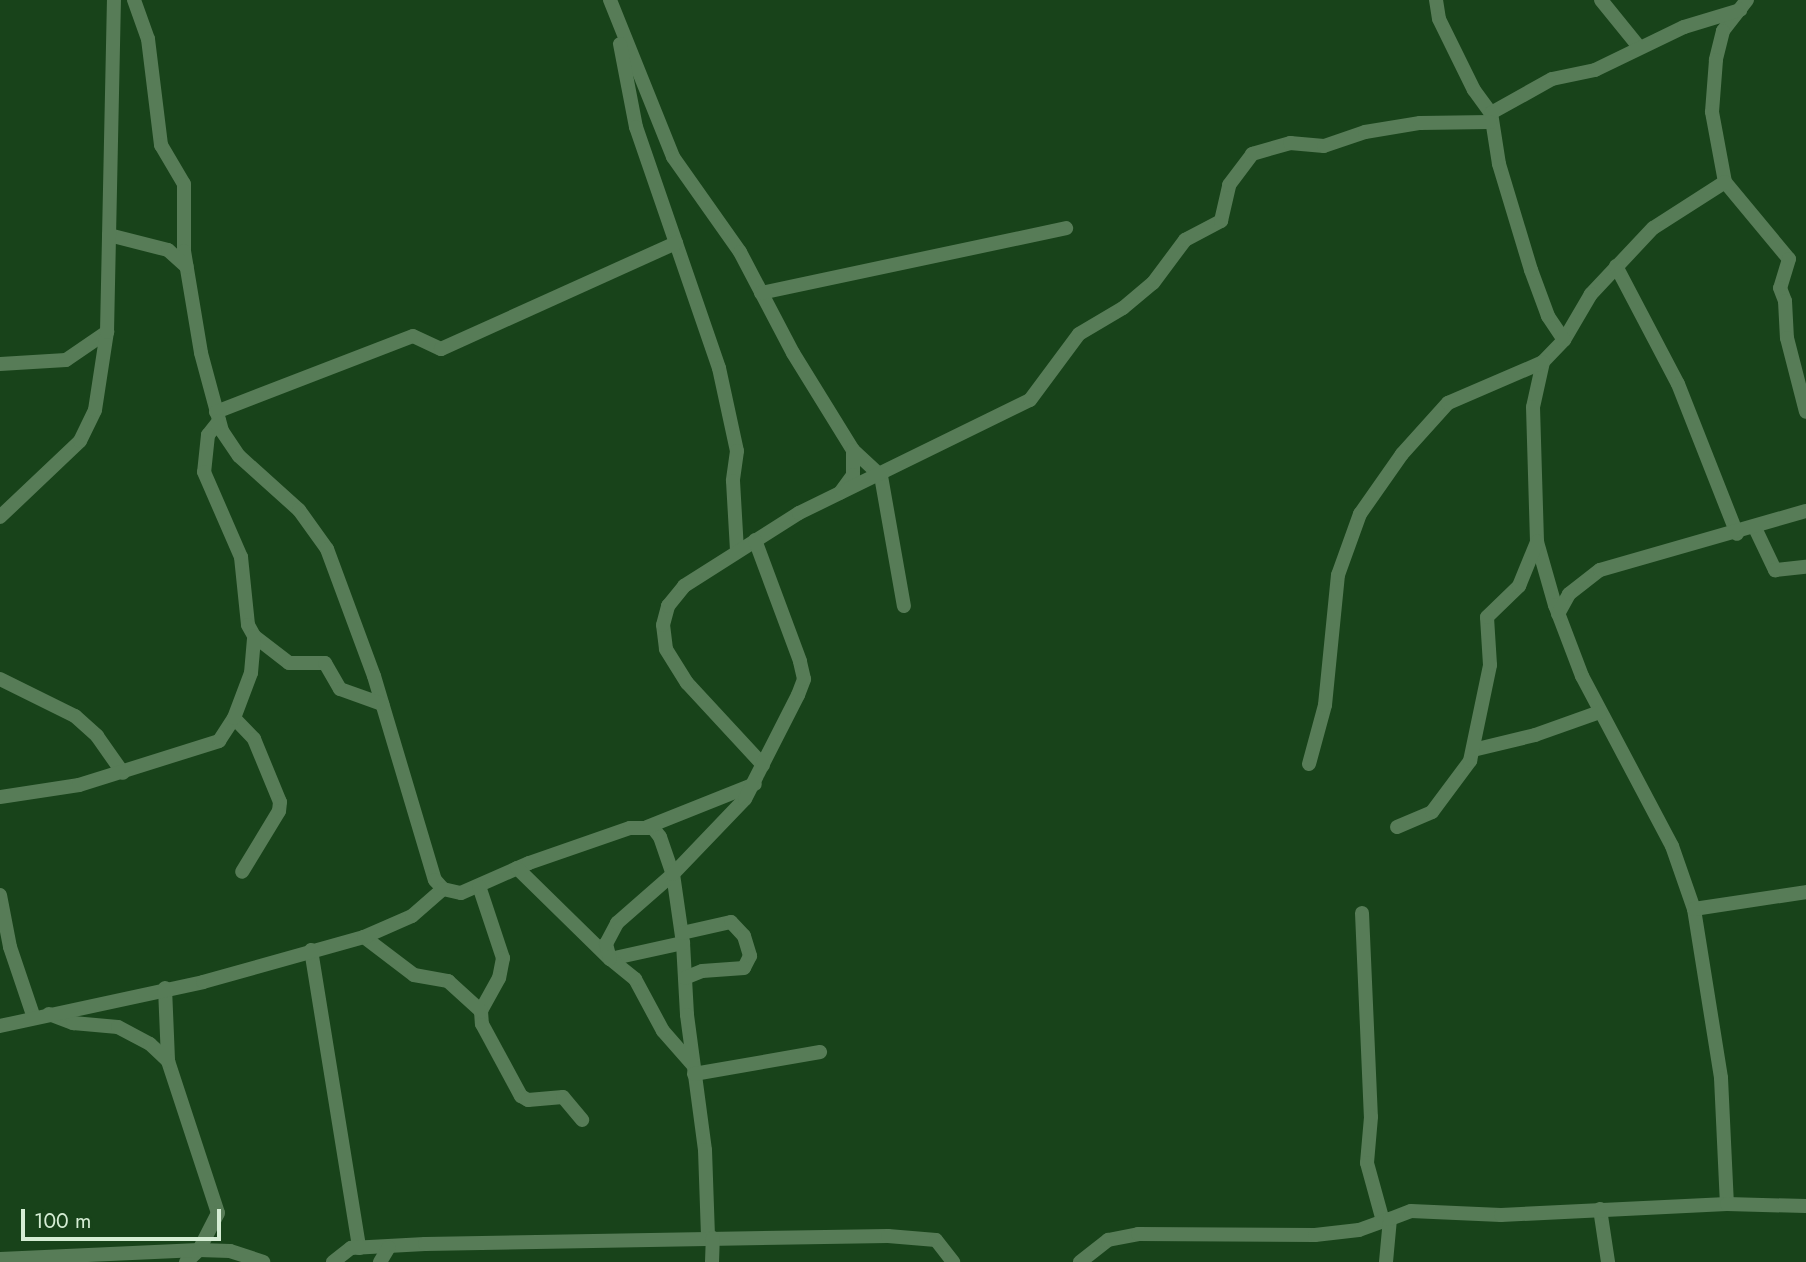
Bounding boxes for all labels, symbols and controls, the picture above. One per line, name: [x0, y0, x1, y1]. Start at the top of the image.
scale bar: [24, 1196, 224, 1240]
text: 100 m: [34, 1206, 91, 1236]

